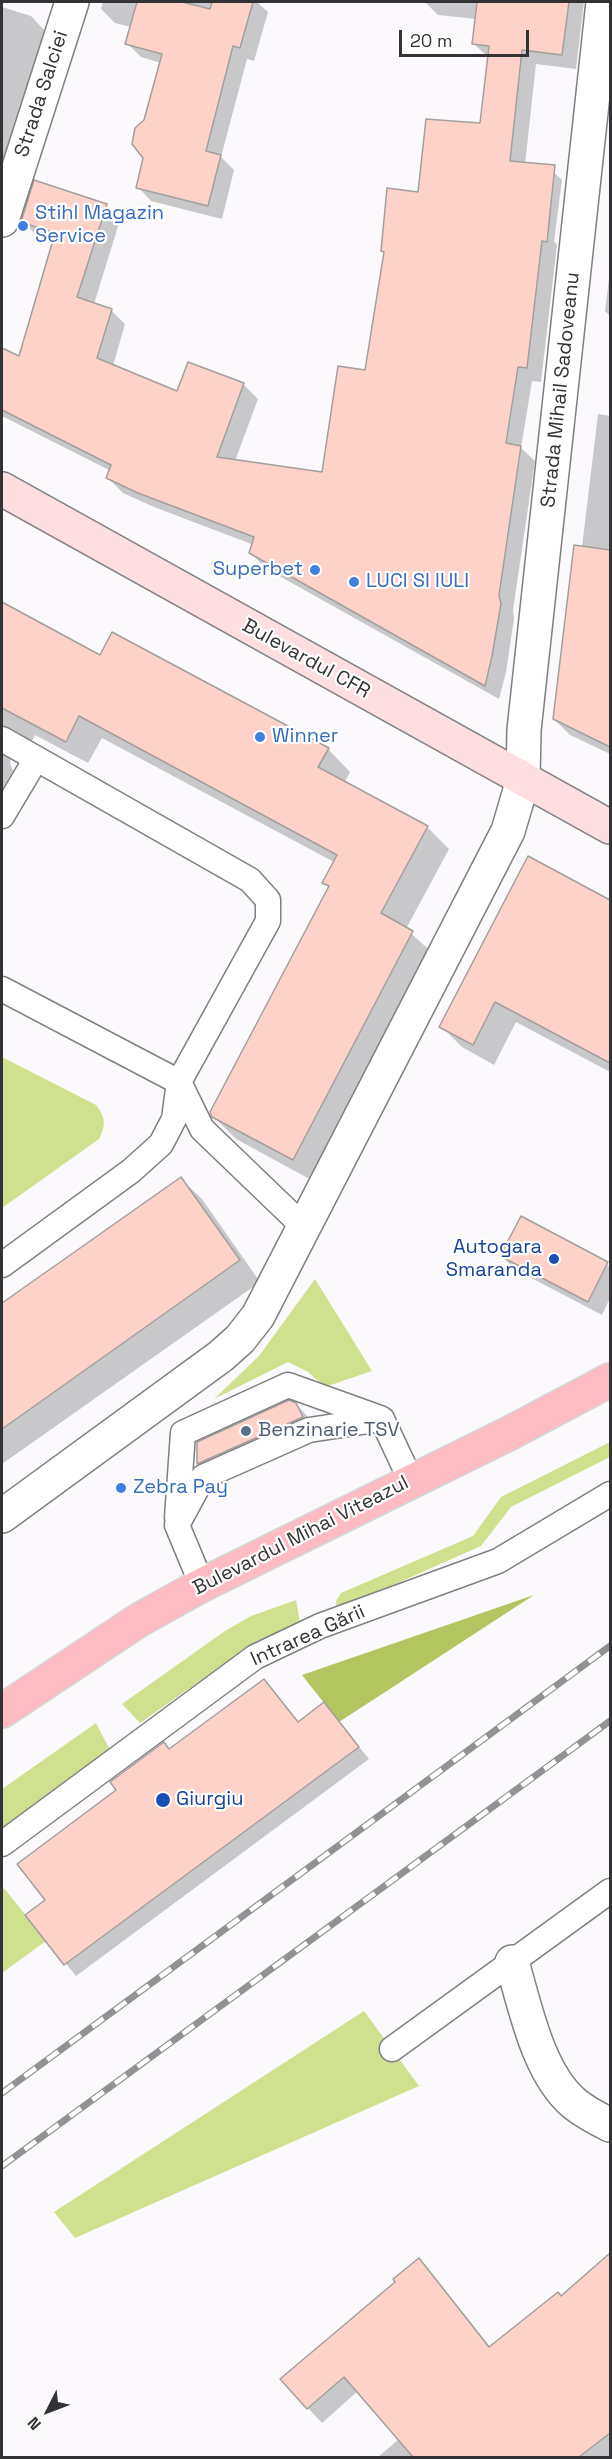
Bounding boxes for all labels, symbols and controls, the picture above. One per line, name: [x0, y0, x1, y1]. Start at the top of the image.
scale bar: [402, 18, 532, 56]
street label: Strada Salciei: [10, 28, 74, 160]
text: 20 m: [410, 29, 453, 52]
place label: Stihl Magazin Service: [35, 202, 164, 249]
marker: Stihl Magazin Service: [16, 219, 30, 233]
street label: Strada Mihail Sadoveanu: [537, 271, 585, 509]
place label: Superbet: [213, 558, 303, 582]
marker: Superbet: [308, 563, 322, 577]
place label: LUCI SI IULI: [366, 570, 469, 594]
marker: LUCI SI IULI: [347, 575, 361, 589]
street label: Bulevardul CFR: [238, 614, 374, 704]
place label: Winner: [272, 725, 338, 749]
marker: Winner: [253, 730, 267, 744]
place label: Autogara Smaranda: [446, 1236, 542, 1283]
marker: Autogara Smaranda: [547, 1252, 561, 1266]
place label: Benzinarie TSV: [258, 1419, 400, 1443]
marker: Benzinarie TSV: [239, 1424, 253, 1438]
street label: Bulevardul Mihai Viteazul: [189, 1471, 413, 1601]
place label: Zebra Pay: [133, 1476, 228, 1500]
marker: Zebra Pay: [114, 1481, 128, 1495]
street label: Intrarea Gării: [247, 1600, 369, 1672]
place label: Giurgiu: [176, 1788, 243, 1812]
marker: Giurgiu: [154, 1791, 172, 1809]
north arrow: [18, 2381, 78, 2441]
text: N: [23, 2412, 46, 2434]

